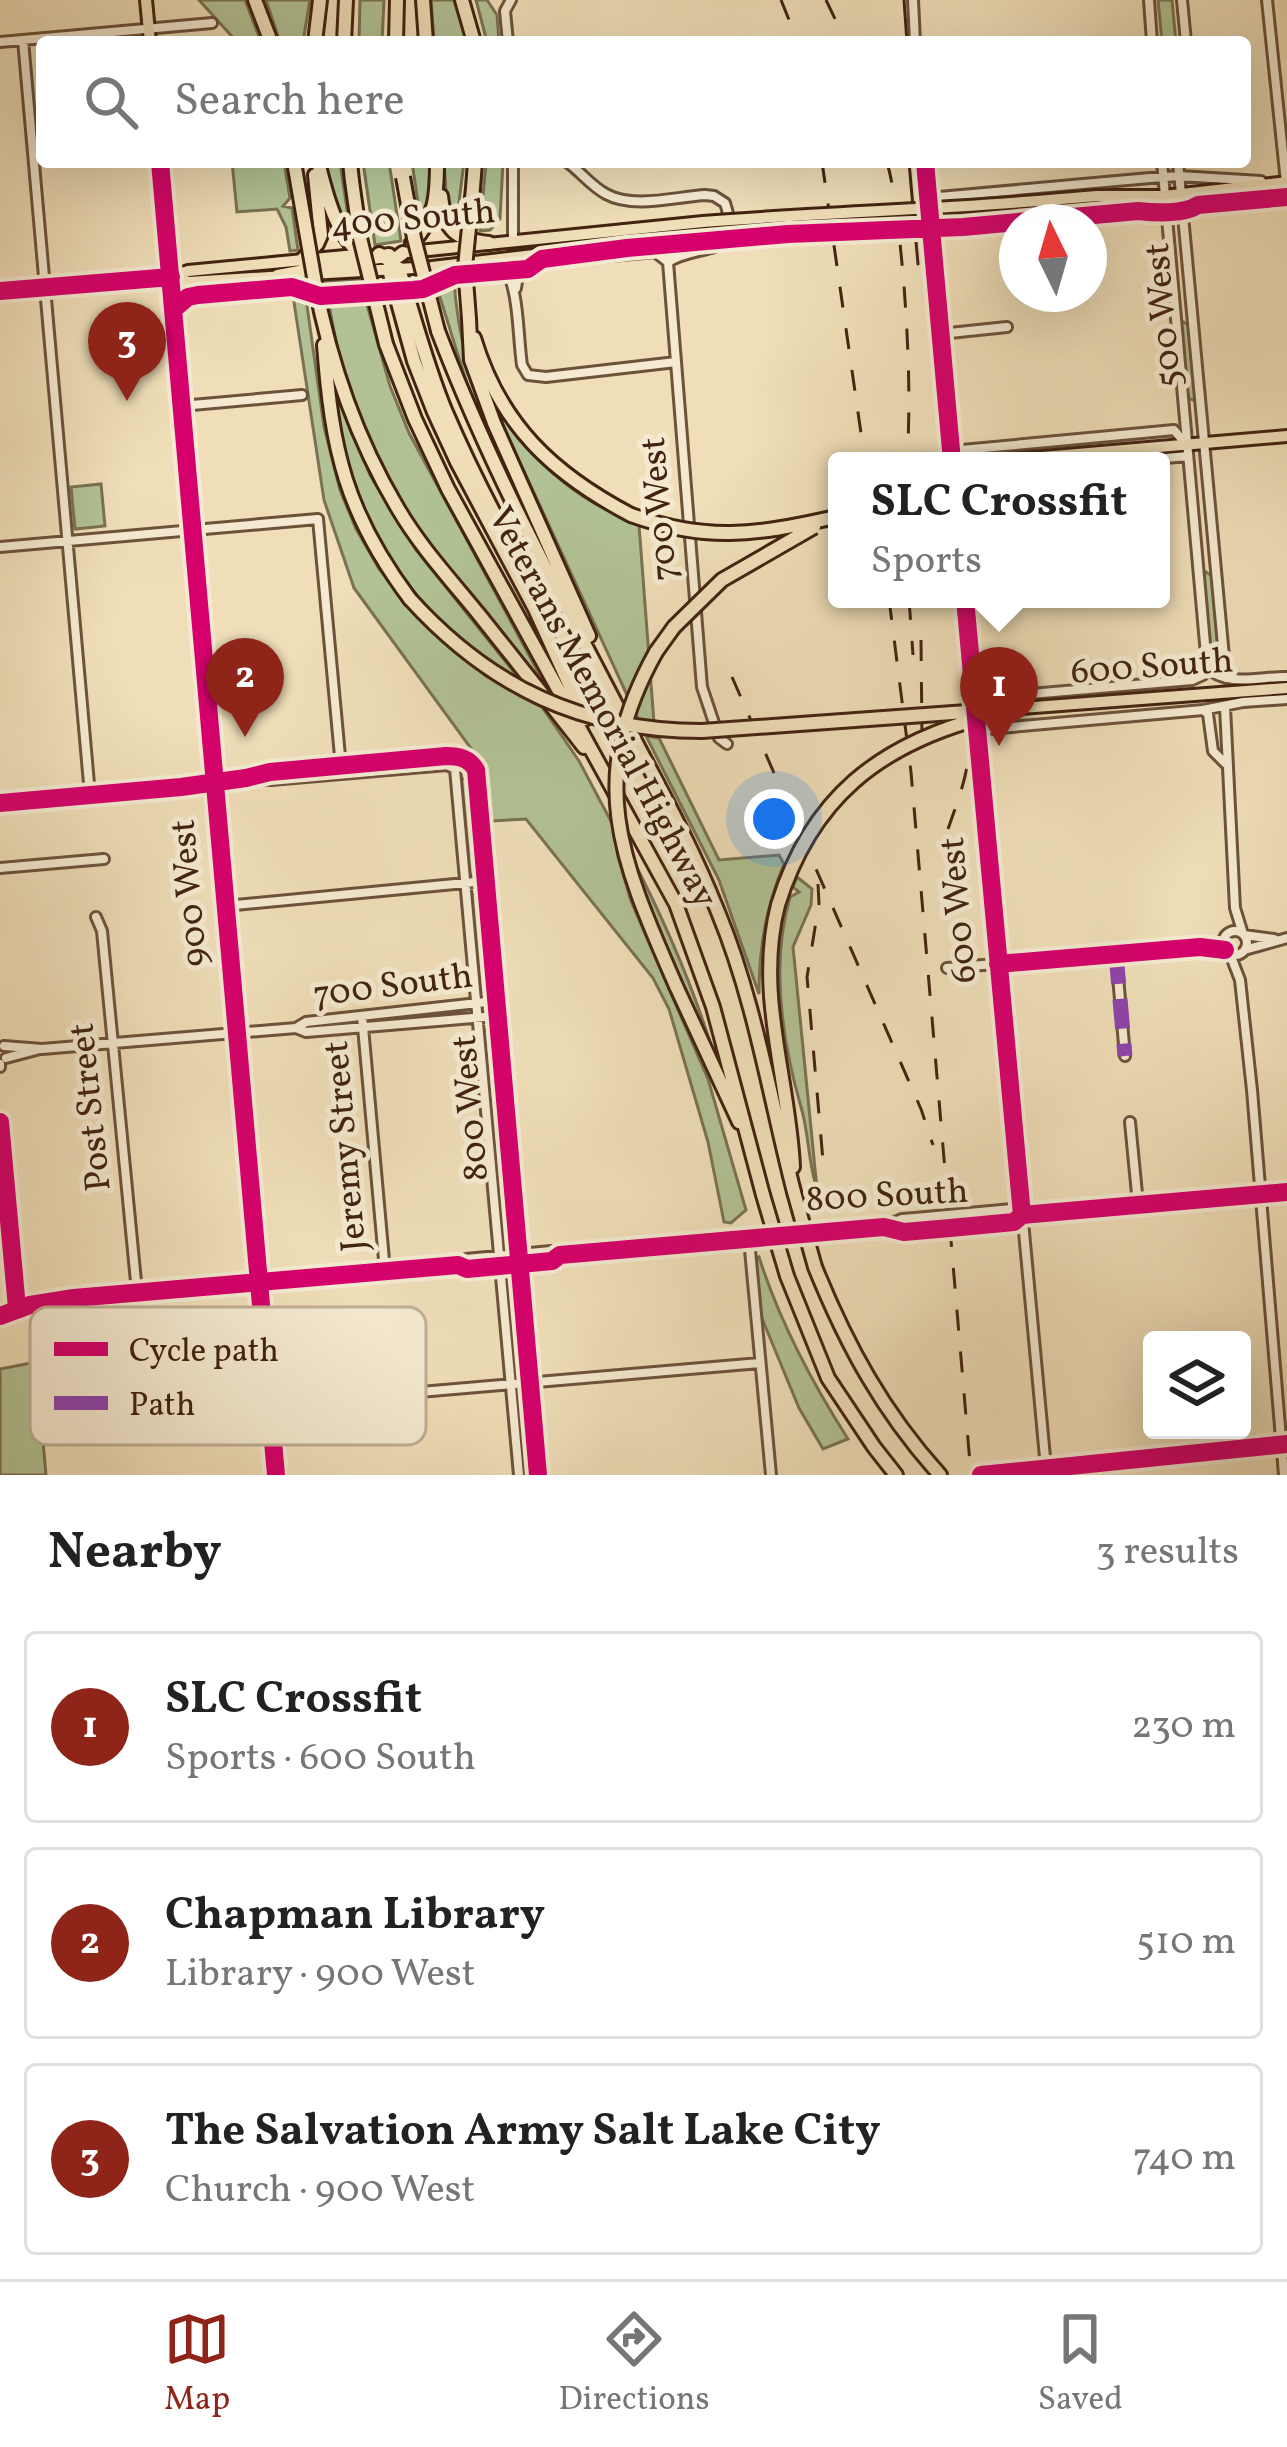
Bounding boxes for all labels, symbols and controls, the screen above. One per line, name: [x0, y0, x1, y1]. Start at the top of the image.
search box: [36, 36, 1251, 168]
icon: search: [78, 69, 144, 135]
text: Search here: [174, 71, 405, 134]
street label: 400 South: [328, 188, 498, 252]
north arrow: [999, 204, 1107, 312]
street label: 500 West: [1134, 241, 1196, 389]
pin: 3: [88, 302, 166, 401]
street label: 700 West: [630, 435, 692, 583]
popup: [828, 452, 1170, 608]
text: SLC Crossfit: [871, 472, 1127, 535]
street label: Veterans Memorial Highway: [474, 498, 728, 918]
text: Sports: [871, 535, 982, 589]
street label: 600 South: [1069, 637, 1235, 699]
pin: 2: [206, 638, 284, 737]
pin: 1: [960, 647, 1038, 746]
your location: [744, 789, 804, 849]
street label: 900 West: [160, 817, 222, 969]
street label: 600 West: [929, 835, 991, 985]
street label: 700 South: [310, 952, 476, 1022]
street label: Post Street: [58, 1020, 126, 1194]
street label: 800 West: [441, 1033, 503, 1183]
street label: Jeremy Street: [313, 1039, 381, 1253]
street label: 800 South: [804, 1168, 970, 1226]
legend: [30, 1307, 426, 1445]
text: Cycle path: [129, 1330, 279, 1376]
map controls: [1143, 1331, 1251, 1439]
button: layers: [1143, 1331, 1251, 1439]
text: Path: [129, 1384, 195, 1430]
text: Nearby: [48, 1518, 222, 1589]
text: 3 results: [1096, 1526, 1239, 1580]
text: SLC Crossfit: [165, 1669, 422, 1732]
text: 1: [82, 1700, 98, 1754]
text: 230 m: [1131, 1700, 1236, 1754]
text: Sports · 600 South: [165, 1732, 476, 1786]
text: Chapman Library: [165, 1885, 545, 1948]
text: 2: [80, 1916, 100, 1970]
text: 510 m: [1136, 1916, 1236, 1970]
text: Library · 900 West: [165, 1948, 475, 2002]
text: The Salvation Army Salt Lake City: [165, 2101, 880, 2164]
text: 3: [80, 2132, 100, 2186]
text: 740 m: [1133, 2132, 1236, 2186]
text: Church · 900 West: [165, 2164, 475, 2218]
tab: Map: [164, 2306, 230, 2424]
tab: Directions: [558, 2306, 710, 2424]
tab: Saved: [1038, 2306, 1123, 2424]

